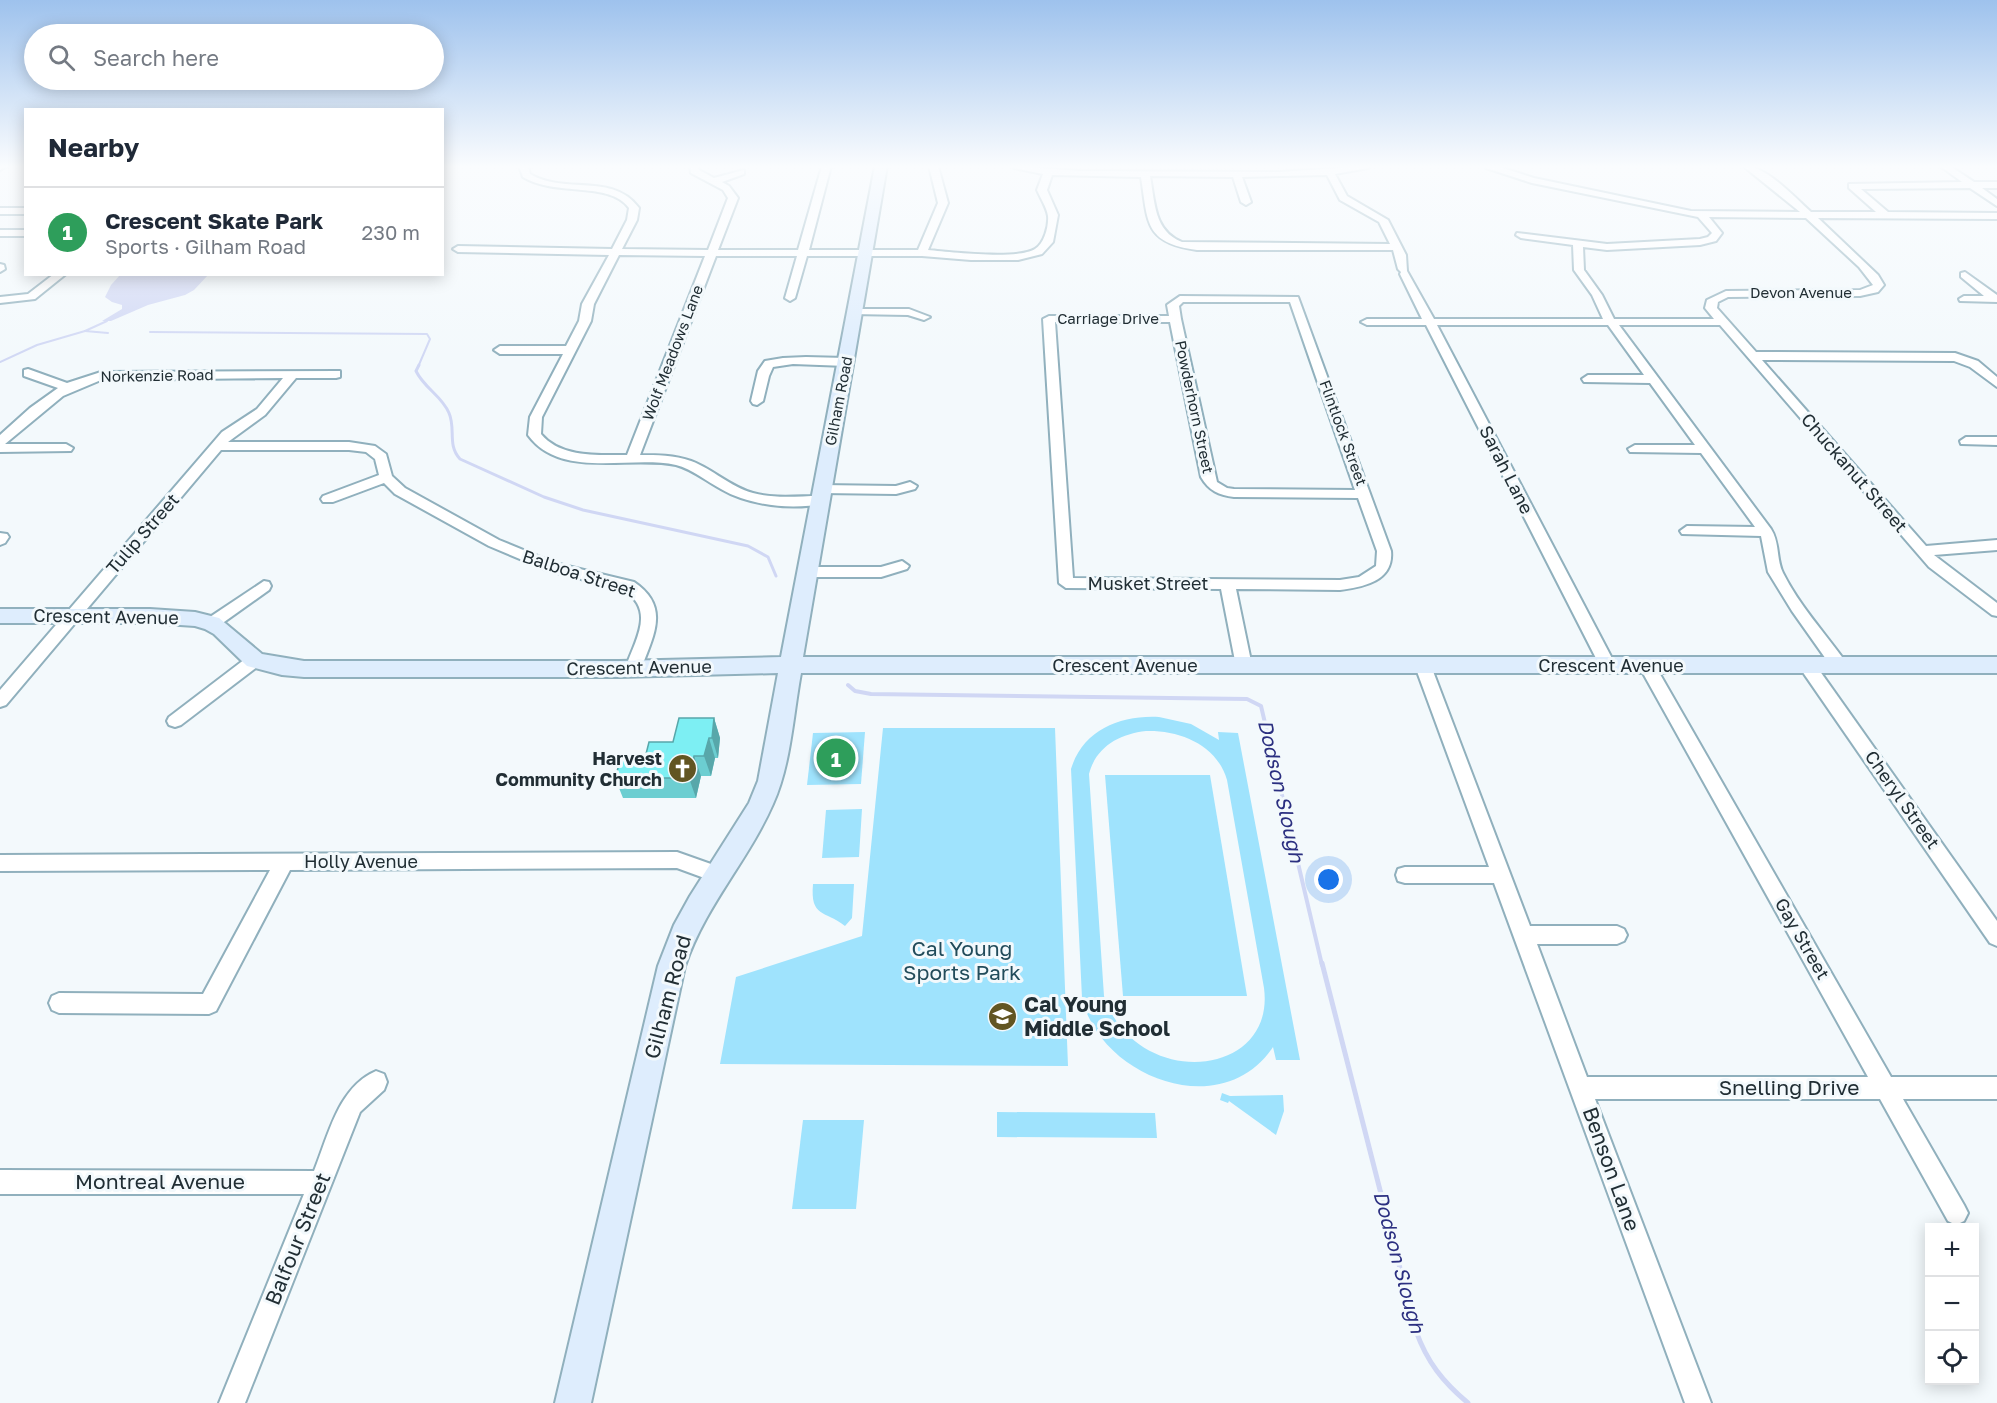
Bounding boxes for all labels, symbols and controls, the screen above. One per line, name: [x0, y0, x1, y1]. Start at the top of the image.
search box: [24, 24, 444, 90]
icon: search: [45, 41, 78, 74]
text: Search here: [93, 44, 219, 71]
text: Nearby: [48, 132, 139, 163]
text: Crescent Skate Park: [105, 207, 323, 234]
text: 1: [62, 220, 73, 244]
text: 230 m: [362, 220, 420, 244]
text: Sports · Gilham Road: [105, 234, 306, 258]
street label: Wolf Meadows Lane: [638, 282, 706, 423]
street label: Devon Avenue: [1750, 283, 1852, 301]
street label: Carriage Drive: [1057, 309, 1159, 327]
street label: Powderhorn Street: [1172, 339, 1218, 475]
street label: Gilham Road: [821, 354, 856, 447]
street label: Norkenzie Road: [100, 365, 214, 385]
street label: Flintlock Street: [1316, 377, 1371, 488]
street label: Chuckanut Street: [1797, 408, 1913, 537]
street label: Sarah Lane: [1475, 422, 1539, 517]
street label: Tulip Street: [101, 488, 183, 578]
street label: Balboa Street: [520, 544, 639, 602]
street label: Musket Street: [1087, 572, 1209, 594]
street label: Crescent Avenue: [33, 604, 179, 628]
street label: Crescent Avenue: [1052, 654, 1198, 676]
street label: Crescent Avenue: [1538, 654, 1684, 676]
street label: Crescent Avenue: [566, 655, 712, 679]
water label: Dodson Slough: [1253, 717, 1310, 865]
pin: 1: [816, 736, 856, 780]
street label: Cheryl Street: [1861, 746, 1945, 853]
place label: Harvest Community Church: [495, 747, 662, 790]
church icon: Harvest Community Church: [667, 753, 699, 785]
street label: Holly Avenue: [304, 850, 418, 872]
your location: [1314, 865, 1343, 894]
street label: Gay Street: [1771, 894, 1835, 983]
street label: Gilham Road: [638, 932, 696, 1062]
park label: Cal Young Sports Park: [903, 935, 1021, 985]
place label: Cal Young Middle School: [1024, 991, 1170, 1041]
school or university icon: Cal Young Middle School: [987, 1001, 1019, 1033]
street label: Snelling Drive: [1719, 1074, 1859, 1100]
street label: Benson Lane: [1577, 1103, 1646, 1234]
street label: Montreal Avenue: [75, 1168, 245, 1194]
street label: Balfour Street: [259, 1169, 335, 1309]
water label: Dodson Slough: [1369, 1188, 1431, 1336]
map controls: [1925, 1223, 1979, 1385]
button: +: [1925, 1223, 1979, 1277]
button: −: [1925, 1277, 1979, 1331]
button: locate: [1925, 1331, 1979, 1385]

